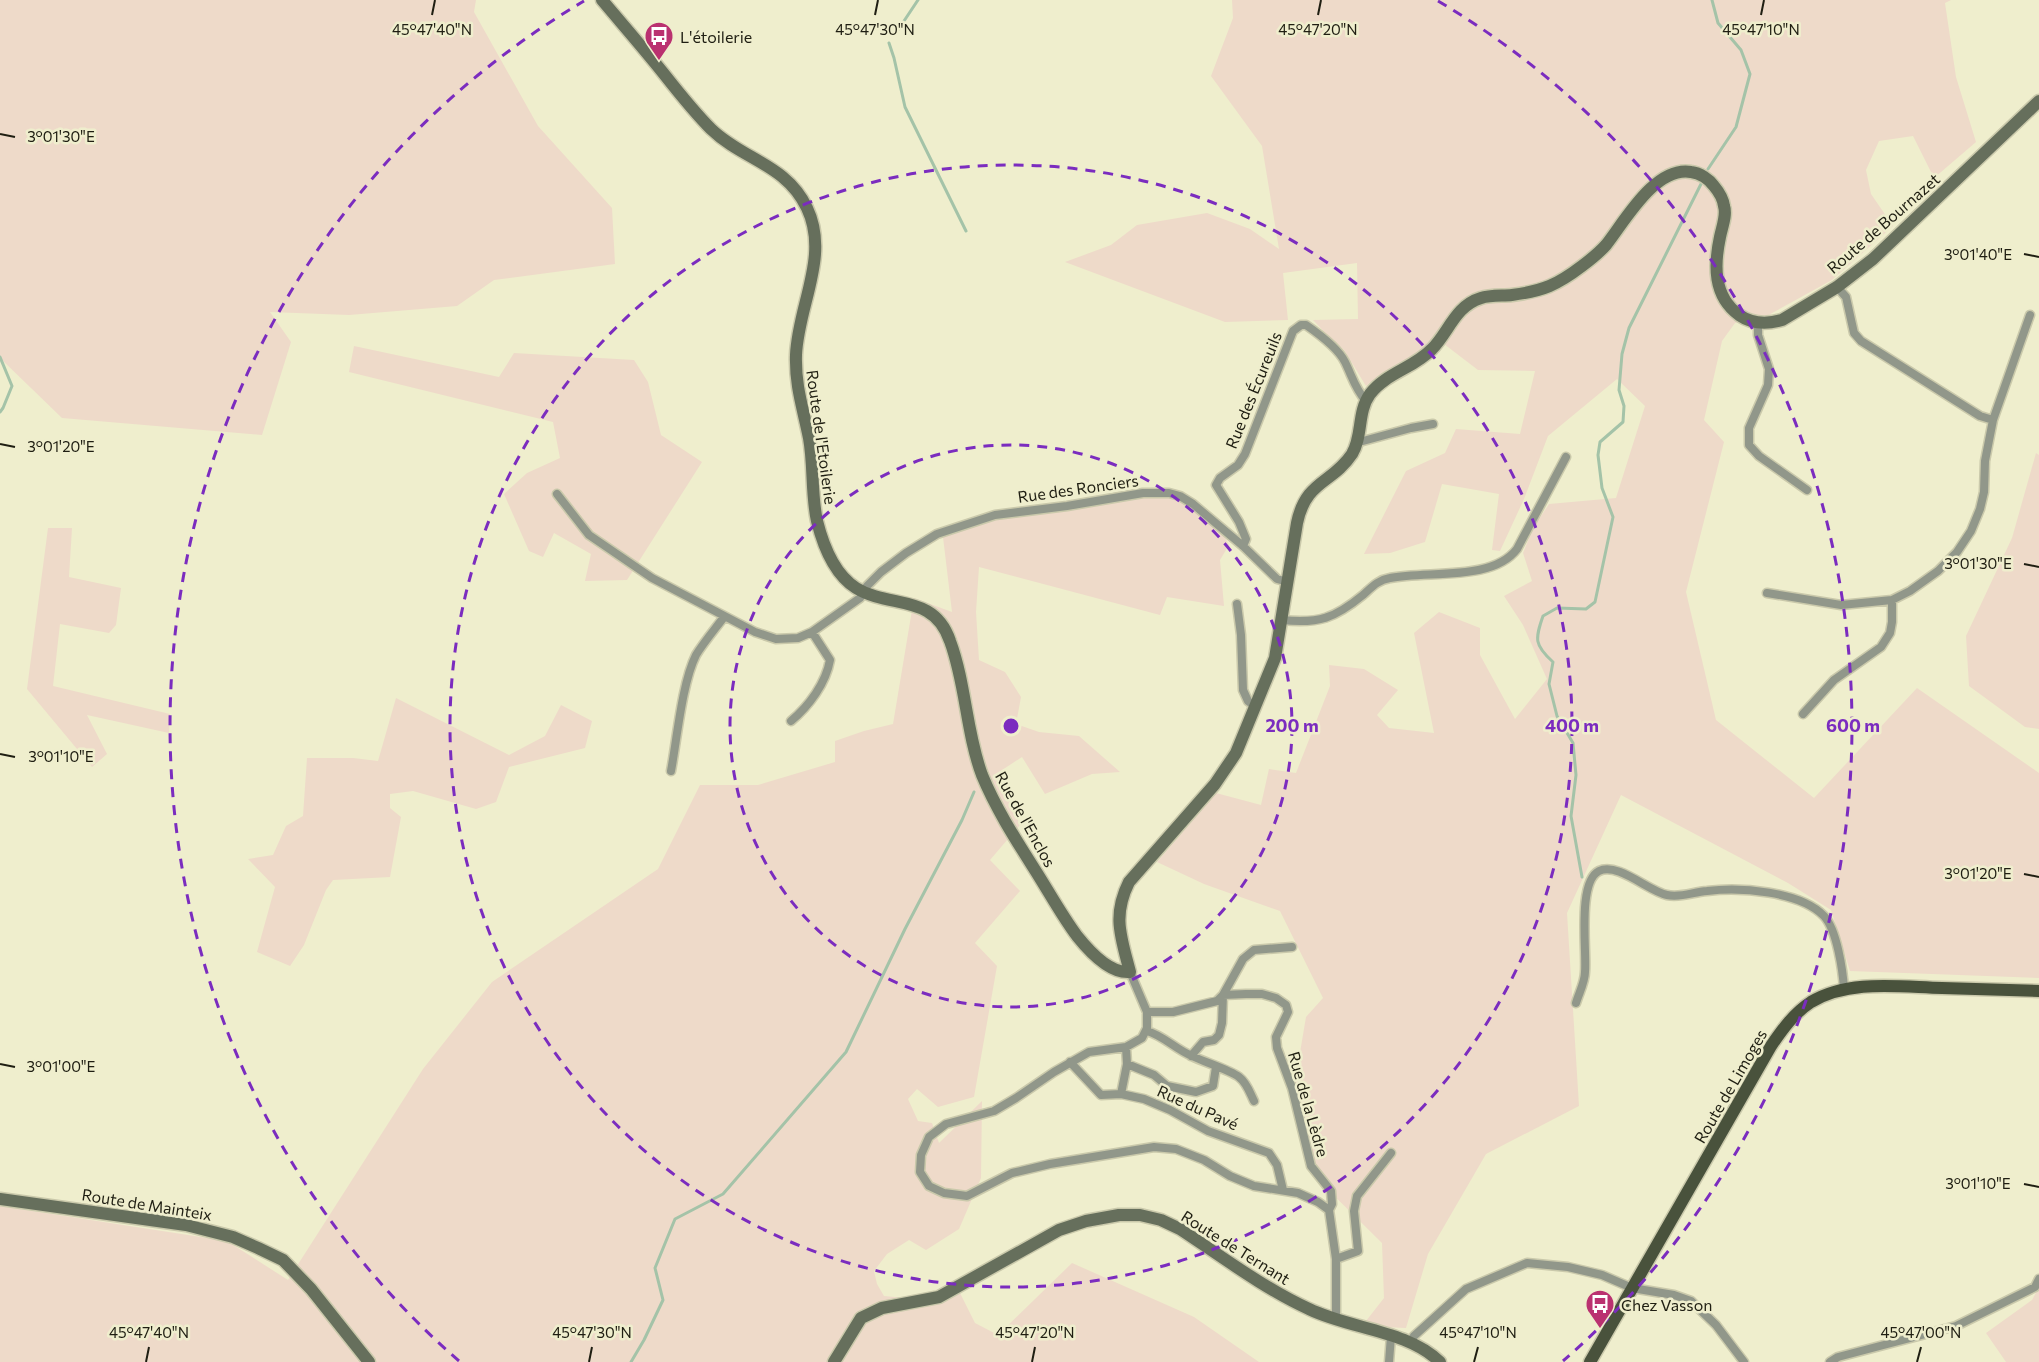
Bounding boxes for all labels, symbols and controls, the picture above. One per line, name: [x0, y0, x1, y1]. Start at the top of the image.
text: 45°47'40"N: [392, 20, 472, 38]
bus stop icon: L'étoilerie: [643, 20, 675, 62]
text: 45°47'30"N: [835, 20, 915, 38]
text: 45°47'20"N: [1278, 20, 1358, 38]
text: 45°47'10"N: [1722, 20, 1800, 38]
place label: L'étoilerie: [680, 27, 752, 46]
text: 3°01'30"E: [27, 127, 95, 145]
street label: Route de Bournazet: [1823, 169, 1944, 277]
text: 3°01'40"E: [1944, 245, 2012, 263]
street label: Rue des Écureuils: [1221, 329, 1285, 451]
street label: Route de l'Etoilerie: [803, 369, 841, 505]
text: 3°01'20"E: [27, 437, 95, 455]
street label: Rue des Ronciers: [1016, 470, 1140, 506]
text: 3°01'30"E: [1944, 554, 2012, 572]
text: 200 m: [1265, 714, 1319, 736]
text: 400 m: [1545, 714, 1599, 736]
text: 600 m: [1826, 714, 1880, 736]
centre of rings: [1001, 716, 1021, 736]
text: 3°01'10"E: [28, 747, 94, 765]
street label: Rue de l'Enclos: [992, 768, 1060, 870]
text: 3°01'20"E: [1944, 864, 2012, 882]
street label: Route de Limoges: [1690, 1026, 1770, 1146]
street label: Rue de la Lèdre: [1285, 1049, 1333, 1159]
text: 3°01'00"E: [27, 1057, 96, 1075]
street label: Rue du Pavé: [1154, 1081, 1242, 1133]
text: 3°01'10"E: [1945, 1174, 2011, 1192]
street label: Route de Mainteix: [80, 1184, 214, 1224]
street label: Route de Ternant: [1178, 1206, 1294, 1288]
bus stop icon: Chez Vasson: [1584, 1288, 1616, 1330]
place label: Chez Vasson: [1621, 1295, 1712, 1314]
text: 45°47'40"N: [109, 1323, 189, 1341]
text: 45°47'30"N: [552, 1323, 632, 1341]
text: 45°47'20"N: [995, 1323, 1075, 1341]
text: 45°47'10"N: [1439, 1323, 1517, 1341]
text: 45°47'00"N: [1881, 1323, 1961, 1341]

